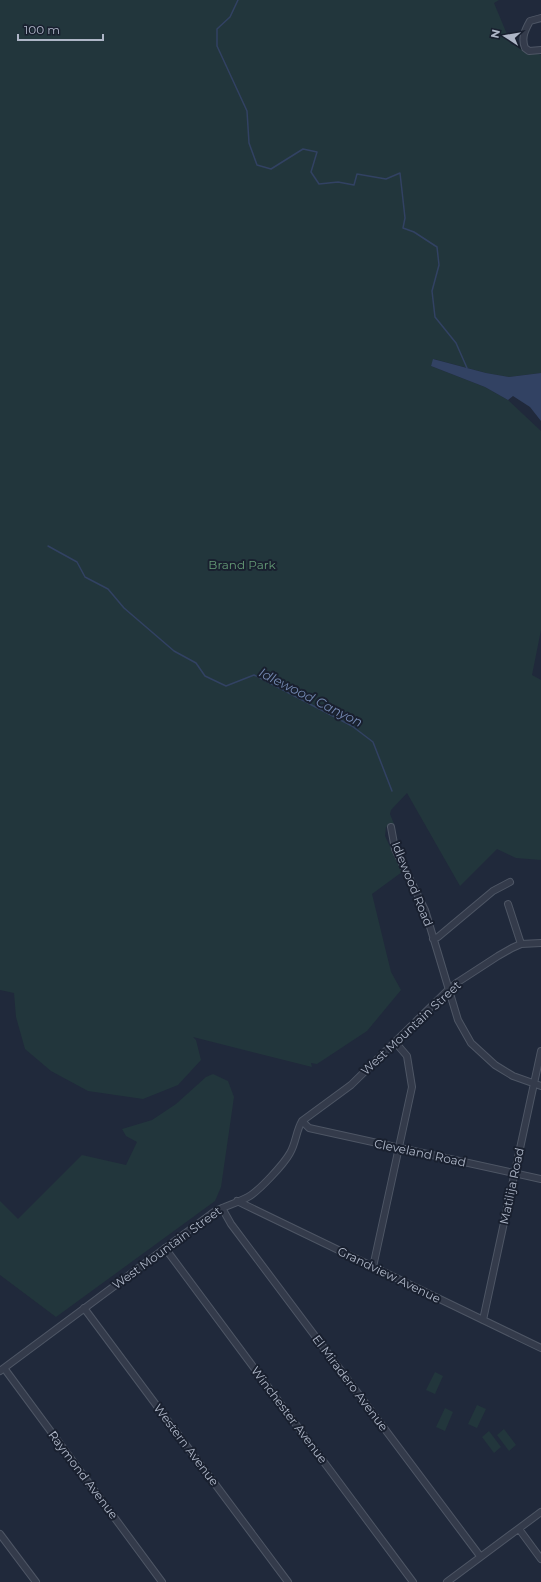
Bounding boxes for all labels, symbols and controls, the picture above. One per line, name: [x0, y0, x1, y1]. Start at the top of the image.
scale bar: [18, 16, 103, 42]
north arrow: [485, 16, 525, 56]
text: 100 m: [24, 22, 60, 37]
text: N: [487, 28, 503, 40]
park label: Brand Park: [208, 557, 276, 572]
water label: Idlewood Canyon: [257, 664, 365, 730]
street label: Idlewood Road: [389, 839, 436, 928]
street label: West Mountain Street: [357, 977, 464, 1078]
street label: Cleveland Road: [373, 1135, 467, 1170]
street label: Matilija Road: [496, 1146, 527, 1226]
street label: West Mountain Street: [109, 1203, 224, 1292]
street label: Grandview Avenue: [335, 1243, 443, 1306]
street label: El Miradero Avenue: [309, 1332, 391, 1434]
street label: Winchester Avenue: [248, 1363, 331, 1466]
street label: Western Avenue: [151, 1401, 222, 1489]
street label: Raymond Avenue: [45, 1427, 122, 1522]

